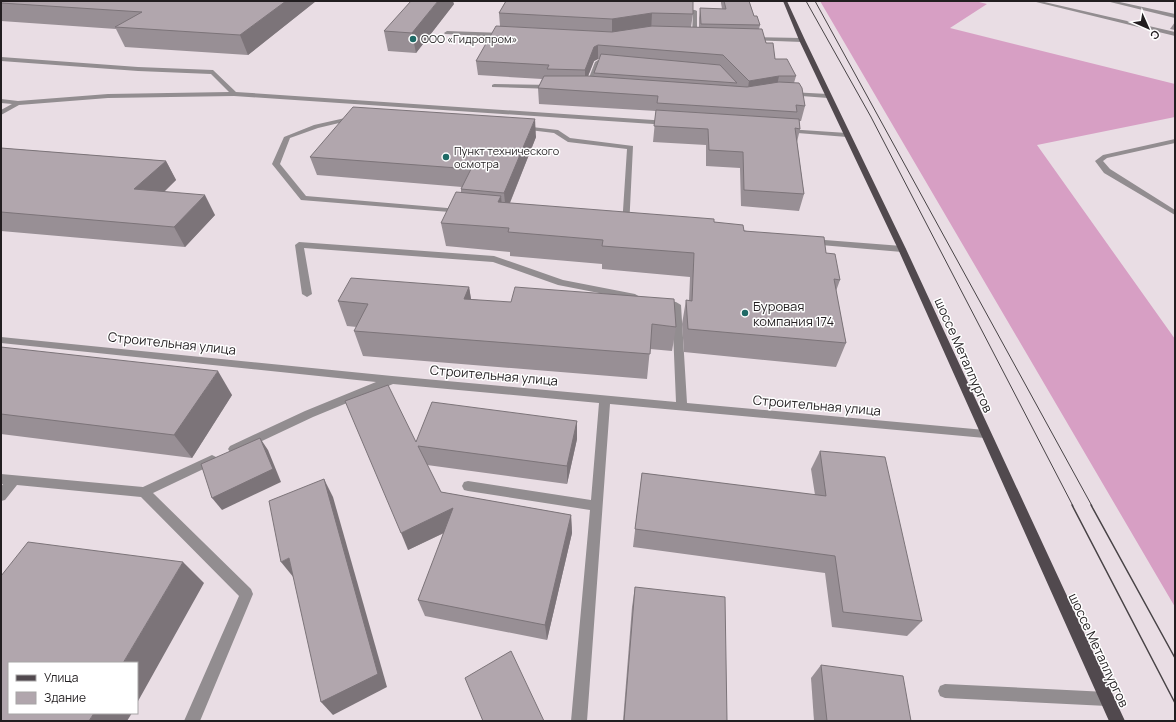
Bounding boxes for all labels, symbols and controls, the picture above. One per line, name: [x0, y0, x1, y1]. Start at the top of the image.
north arrow: [1128, 8, 1168, 48]
text: С: [1147, 27, 1164, 44]
place label: ООО «Гидропром»: [421, 31, 518, 46]
marker: ООО «Гидропром»: [408, 34, 418, 44]
place label: Пункт технического осмотра: [454, 143, 560, 171]
marker: Пункт технического осмотра: [441, 152, 451, 162]
street label: шоссе Металлургов: [931, 295, 997, 415]
place label: Буровая компания 174: [753, 297, 835, 330]
marker: Буровая компания 174: [740, 308, 750, 318]
street label: Строительная улица: [107, 327, 237, 359]
street label: Строительная улица: [429, 360, 559, 390]
street label: Строительная улица: [752, 390, 882, 420]
street label: шоссе Металлургов: [1065, 590, 1133, 710]
legend: [8, 662, 138, 714]
text: Улица: [44, 669, 78, 686]
text: Здание: [44, 689, 86, 706]

